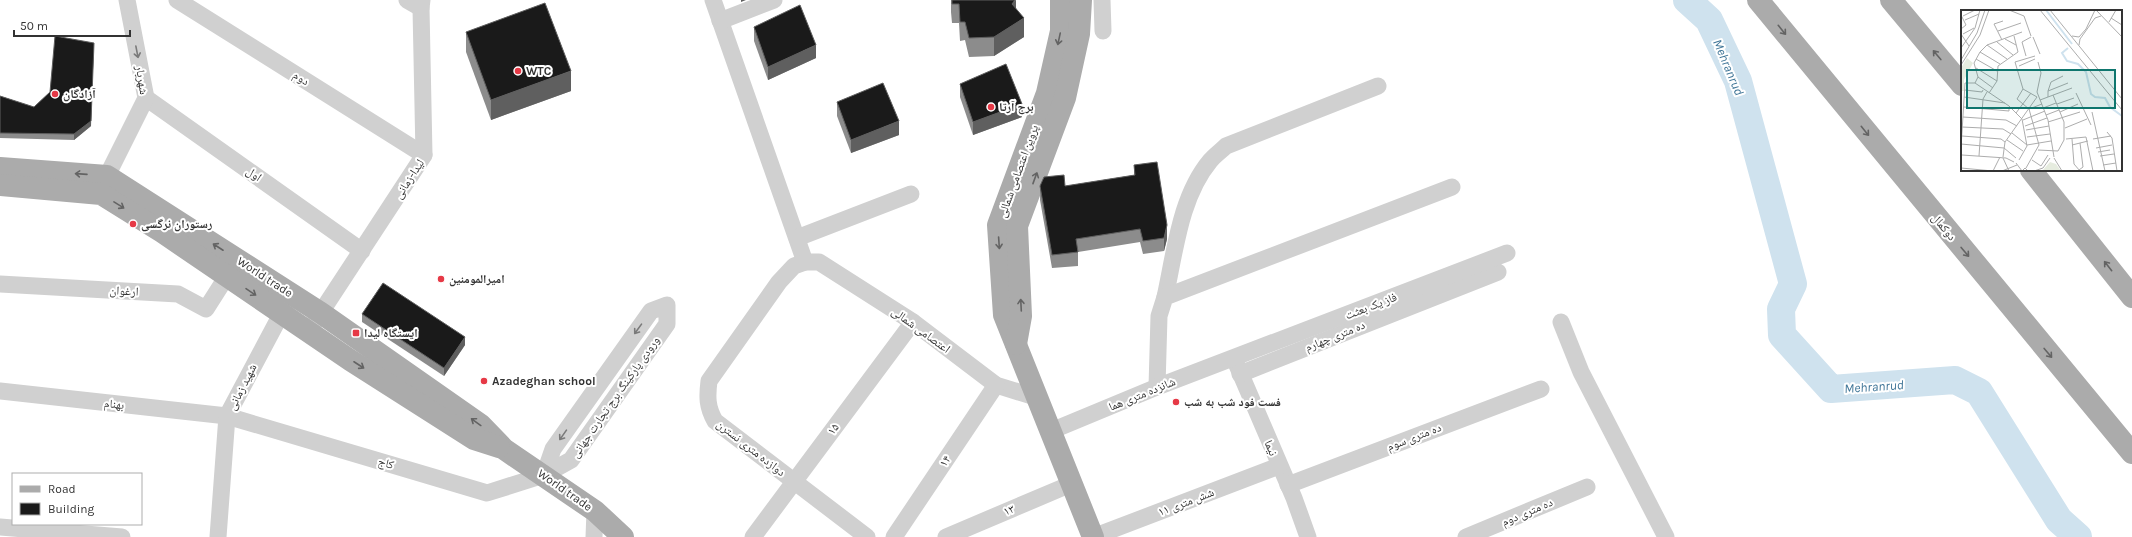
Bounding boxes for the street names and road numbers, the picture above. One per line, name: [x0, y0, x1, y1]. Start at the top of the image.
street label: شهریار: [132, 64, 151, 96]
street label: دوم: [290, 68, 312, 89]
street label: پروین اعتصامی شمالی: [995, 122, 1042, 219]
street label: لیدا-زمانی: [391, 157, 427, 201]
street label: اول: [244, 164, 265, 184]
street label: دوکمال: [1929, 211, 1959, 243]
street label: World trade: [235, 254, 295, 300]
street label: ارغوان: [109, 283, 139, 299]
street label: فاز یک بعثت: [1343, 290, 1399, 323]
street label: اعتصامی شمالی: [889, 304, 953, 356]
street label: ده متری چهارم: [1303, 318, 1367, 355]
street label: ورودی پارکینگ برج تجارت جهانی: [568, 334, 663, 461]
street label: شهید زمانی: [224, 361, 260, 413]
street label: شانزده متری هما: [1107, 374, 1178, 414]
street label: بهنام: [103, 396, 125, 413]
street label: دوازده متری نسترن: [714, 417, 788, 479]
street label: ۱۵: [824, 420, 842, 438]
street label: ده متری سوم: [1385, 420, 1443, 455]
street label: نیما: [1261, 438, 1280, 458]
street label: ۱۴: [936, 453, 954, 469]
street label: کاج: [377, 454, 395, 472]
street label: World trade: [535, 466, 595, 514]
street label: ۱۱ شش متری: [1156, 485, 1216, 519]
street label: ده متری دوم: [1499, 495, 1555, 530]
street label: ۱۳: [1001, 501, 1017, 519]

